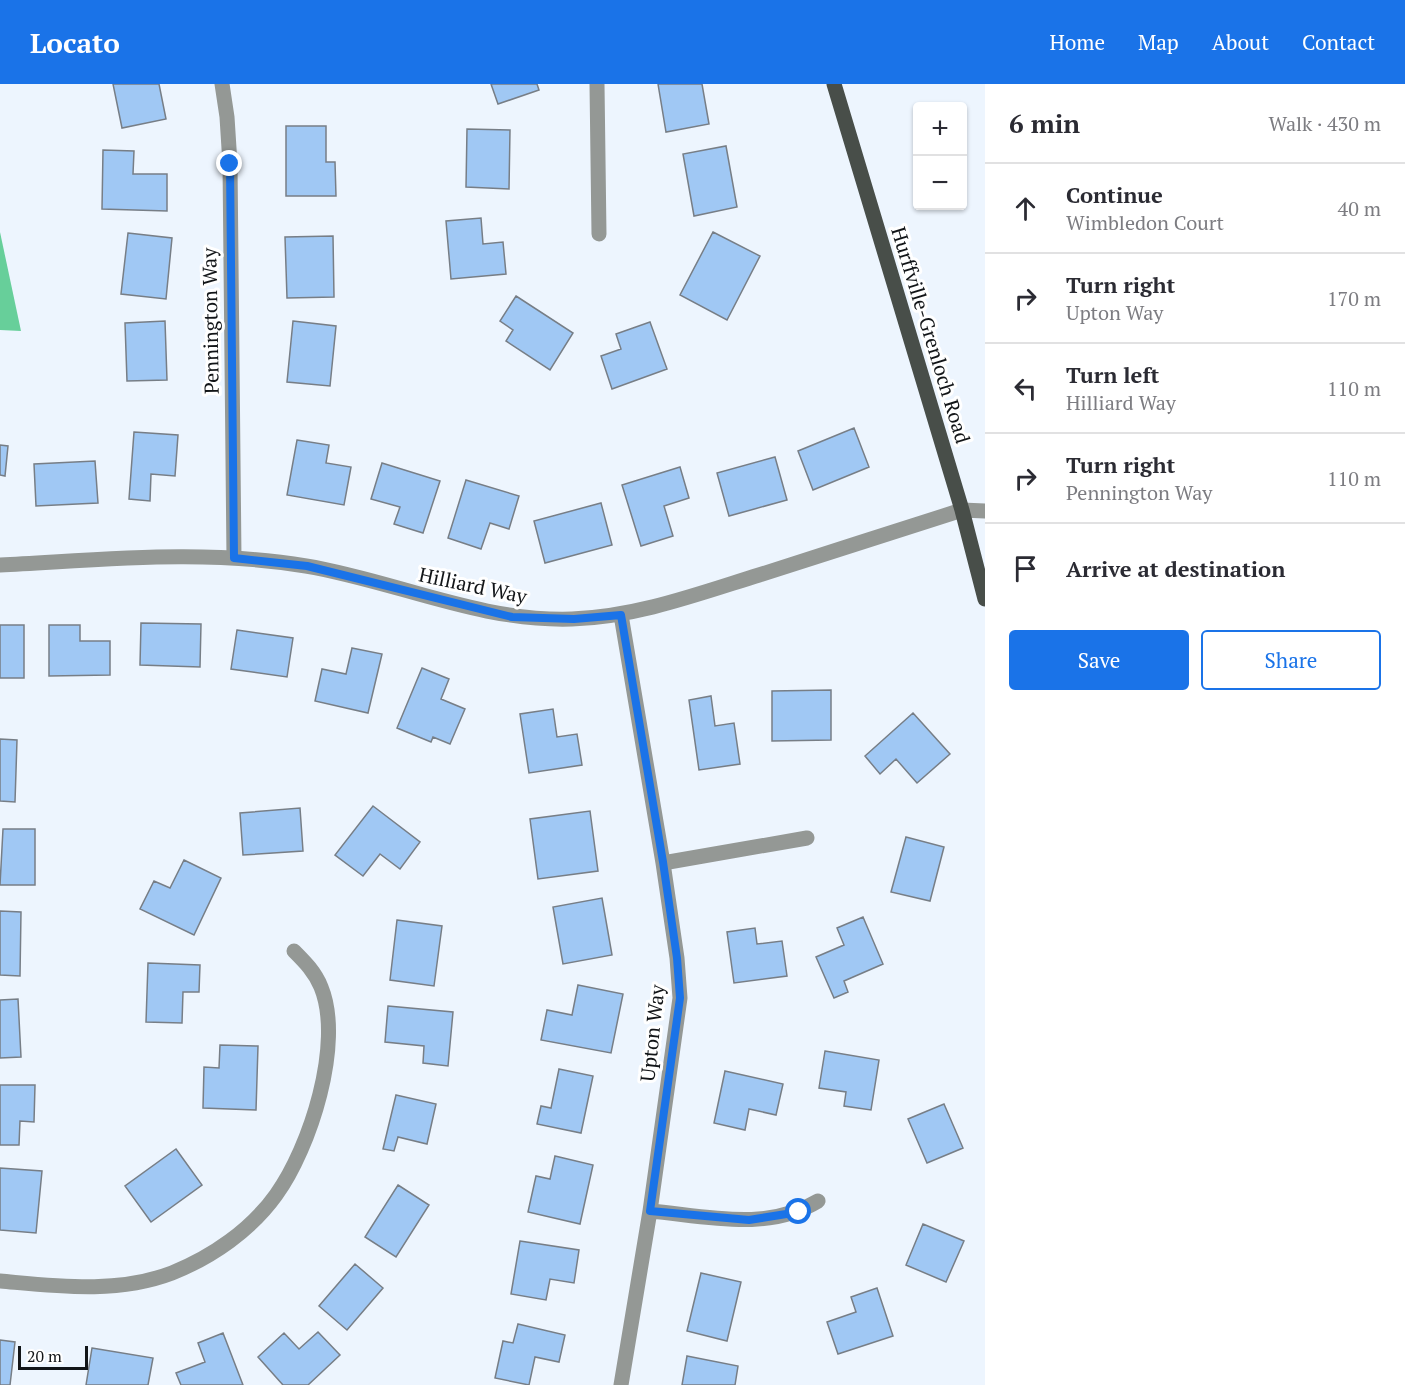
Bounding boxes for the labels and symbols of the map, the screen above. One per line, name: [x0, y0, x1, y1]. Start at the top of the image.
route end: [216, 150, 242, 176]
street label: Hurffville-Grenloch Road: [885, 223, 977, 447]
street label: Pennington Way: [195, 247, 225, 394]
street label: Hilliard Way: [416, 560, 530, 610]
street label: Upton Way: [633, 982, 671, 1083]
route start: [785, 1198, 811, 1224]
scale bar: [18, 1343, 88, 1370]

